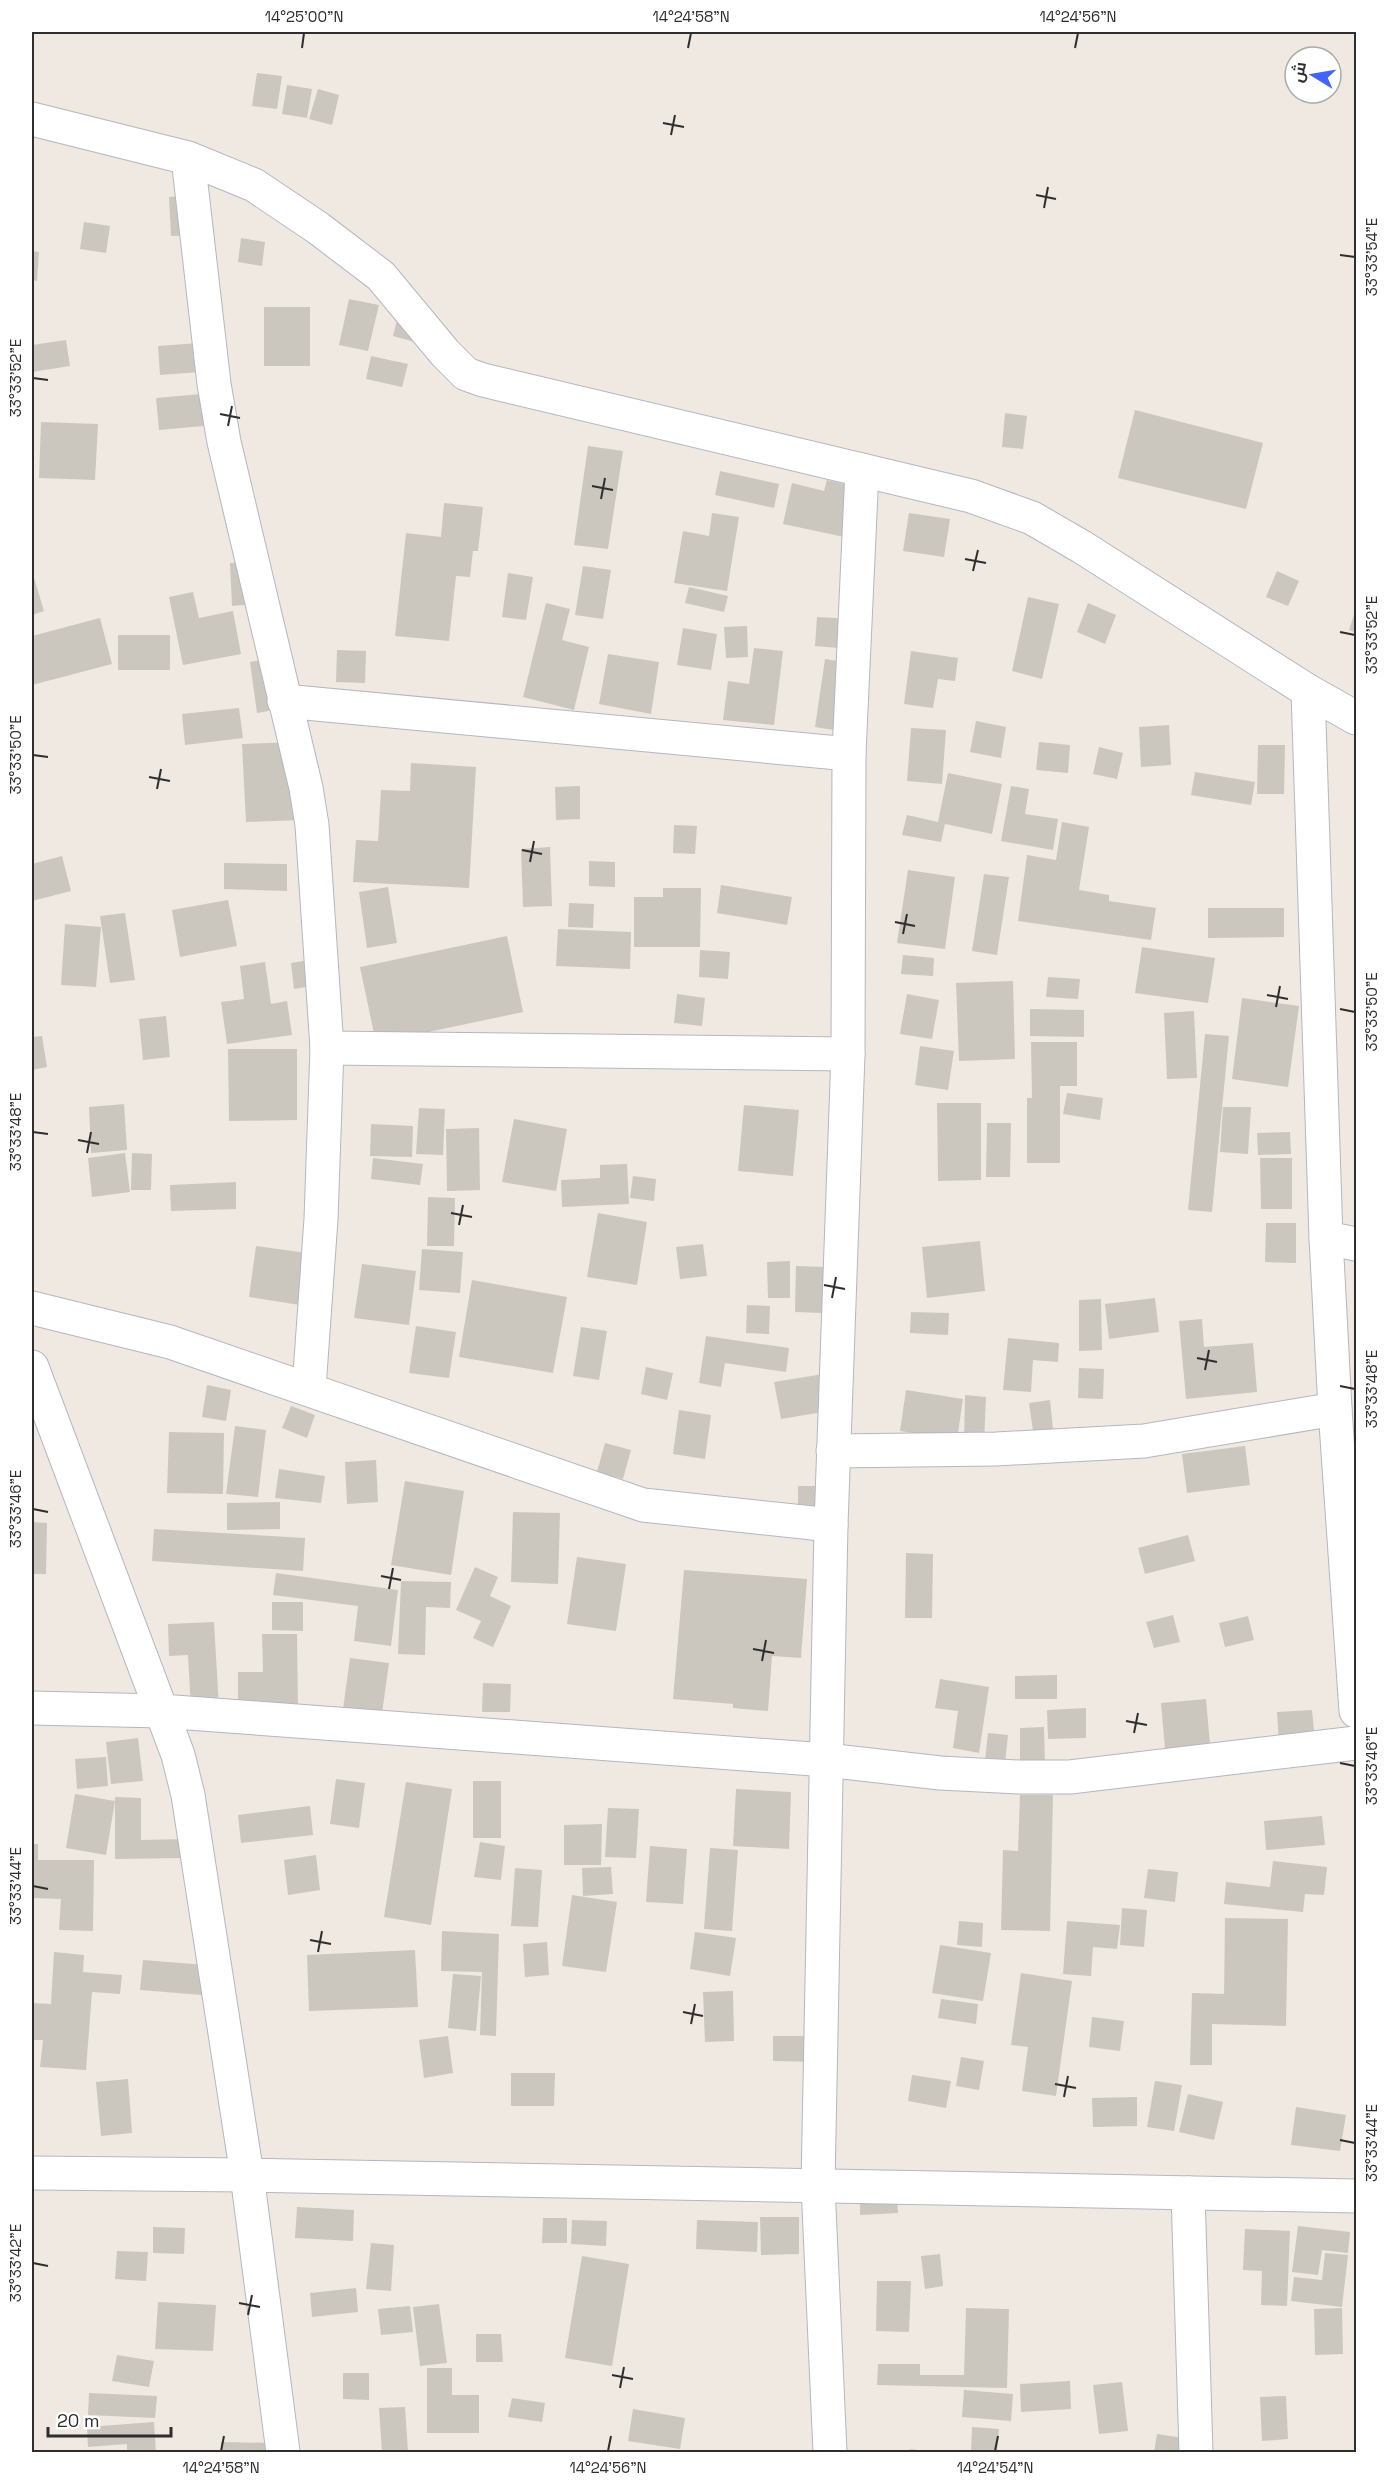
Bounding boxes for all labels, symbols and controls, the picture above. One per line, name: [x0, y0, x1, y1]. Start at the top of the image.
text: 14°25'00"N: [265, 7, 343, 26]
text: 14°24'58"N: [652, 7, 730, 26]
text: 14°24'56"N: [1039, 7, 1117, 26]
north arrow: [1283, 45, 1343, 105]
text: ش: [1287, 60, 1311, 84]
text: 33°33'54"E: [1362, 218, 1381, 296]
text: 33°33'52"E: [6, 339, 25, 417]
text: 33°33'52"E: [1362, 596, 1381, 674]
text: 33°33'50"E: [6, 715, 25, 795]
text: 33°33'50"E: [1362, 972, 1381, 1052]
text: 33°33'48"E: [6, 1093, 25, 1171]
text: 33°33'48"E: [1362, 1350, 1381, 1428]
text: 33°33'46"E: [6, 1470, 25, 1548]
text: 33°33'46"E: [1362, 1727, 1381, 1805]
text: 33°33'44"E: [6, 1847, 25, 1925]
text: 33°33'44"E: [1362, 2104, 1381, 2182]
text: 33°33'42"E: [6, 2224, 25, 2302]
scale bar: [48, 2400, 171, 2438]
text: 20 m: [57, 2409, 100, 2432]
text: 14°24'58"N: [182, 2458, 260, 2477]
text: 14°24'56"N: [569, 2458, 647, 2477]
text: 14°24'54"N: [957, 2458, 1033, 2477]

